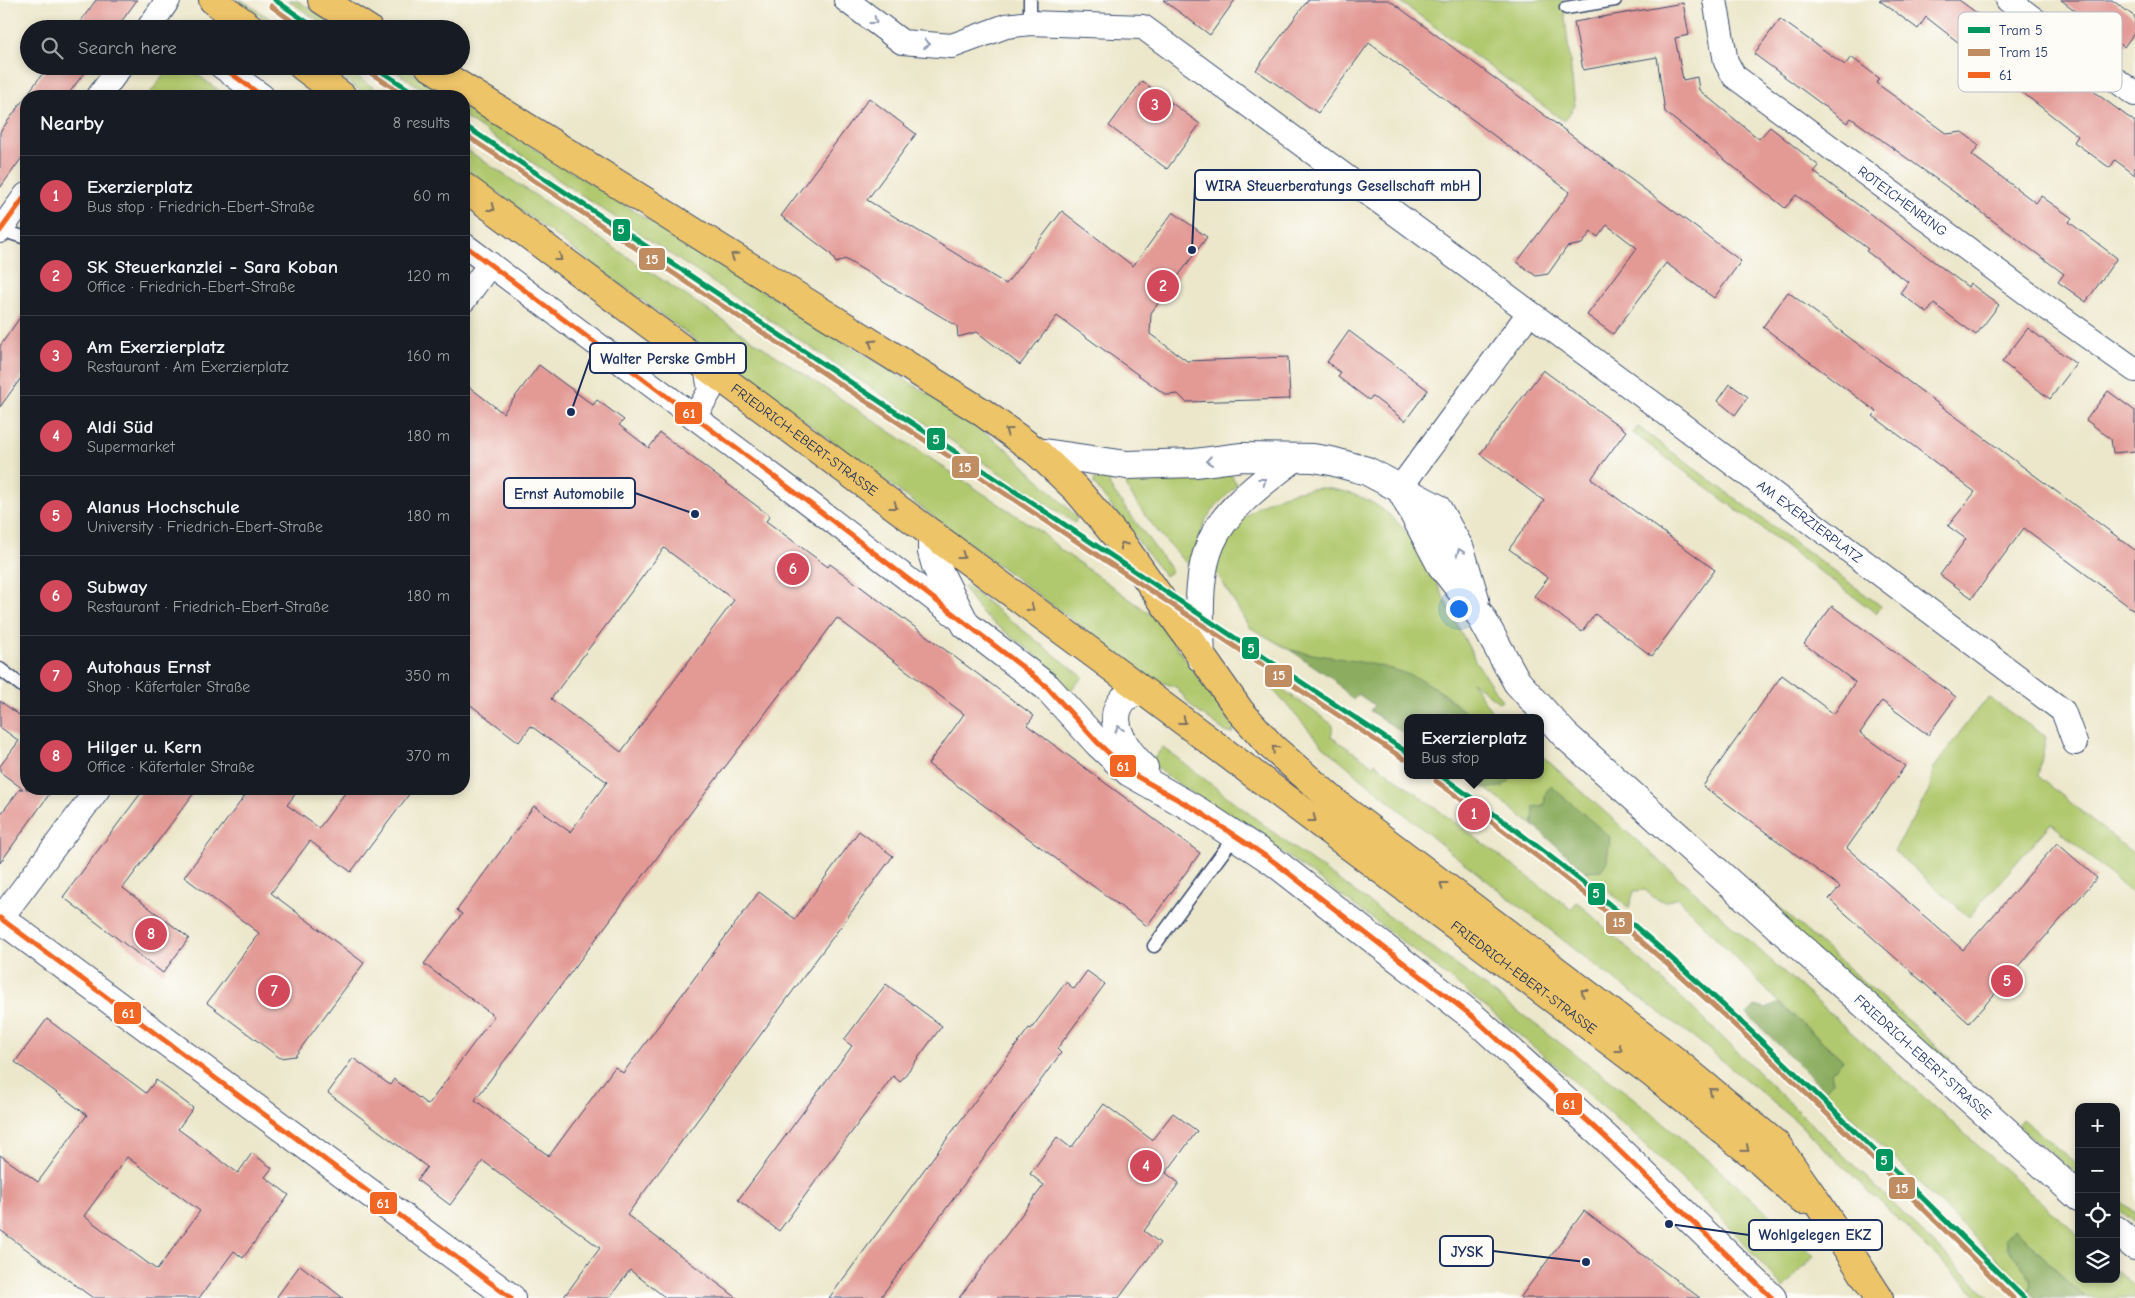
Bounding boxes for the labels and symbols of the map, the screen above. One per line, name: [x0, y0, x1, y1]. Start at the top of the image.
legend: [1958, 12, 2122, 92]
one-way arrow: [868, 15, 878, 24]
text: Tram 5: [1999, 22, 2043, 39]
one-way arrow: [923, 38, 931, 49]
text: Tram 15: [1999, 44, 2048, 61]
text: 61: [1999, 67, 2012, 84]
pin: 3: [1139, 86, 1171, 124]
street label: ROTEICHENRING: [1855, 162, 1951, 240]
callout: WIRA Steuerberatungs Gesellschaft mbH: [1195, 170, 1480, 200]
text: WIRA Steuerberatungs Gesellschaft mbH: [1205, 177, 1471, 195]
one-way arrow: [486, 202, 495, 210]
line badge: 5: [612, 218, 631, 242]
text: 5: [617, 221, 625, 238]
line badge: 15: [638, 247, 666, 271]
text: 15: [646, 251, 658, 268]
one-way arrow: [553, 252, 562, 260]
one-way arrow: [731, 253, 740, 263]
pin: 2: [1147, 267, 1179, 305]
one-way arrow: [868, 339, 877, 349]
callout: Walter Perske GmbH: [590, 343, 746, 373]
text: Walter Perske GmbH: [600, 350, 736, 368]
street label: FRIEDRICH-EBERT-STRASSE: [728, 380, 881, 499]
line badge: 61: [674, 401, 703, 425]
text: 61: [683, 405, 695, 422]
line badge: 5: [926, 427, 946, 451]
one-way arrow: [1004, 428, 1014, 437]
text: 5: [932, 431, 940, 448]
line badge: 15: [951, 455, 980, 479]
one-way arrow: [1205, 455, 1213, 466]
text: 15: [959, 459, 971, 476]
street label: AM EXERZIERPLATZ: [1754, 476, 1866, 566]
callout: Ernst Automobile: [504, 478, 635, 508]
one-way arrow: [1257, 478, 1267, 487]
text: Ernst Automobile: [514, 485, 624, 503]
one-way arrow: [888, 500, 898, 509]
one-way arrow: [1120, 542, 1128, 551]
one-way arrow: [1456, 548, 1467, 557]
pin: 6: [777, 550, 809, 588]
one-way arrow: [956, 551, 965, 559]
your location: [1446, 596, 1472, 622]
one-way arrow: [1025, 602, 1034, 610]
line badge: 5: [1241, 636, 1260, 660]
text: 5: [1247, 640, 1255, 657]
line badge: 15: [1264, 664, 1293, 688]
text: 15: [1273, 667, 1285, 684]
one-way arrow: [1177, 716, 1186, 724]
one-way arrow: [1114, 725, 1125, 734]
one-way arrow: [1272, 746, 1281, 755]
line badge: 61: [1109, 754, 1137, 778]
text: 61: [1117, 758, 1129, 775]
pin: 1: [1458, 795, 1490, 833]
one-way arrow: [1307, 813, 1317, 822]
one-way arrow: [1439, 882, 1449, 891]
line badge: 5: [1587, 882, 1606, 906]
text: 5: [1592, 885, 1600, 902]
line badge: 15: [1605, 911, 1633, 935]
text: 15: [1613, 914, 1625, 931]
pin: 8: [135, 915, 167, 953]
street label: FRIEDRICH-EBERT-STRASSE: [1448, 917, 1600, 1037]
pin: 5: [1991, 962, 2023, 1000]
pin: 7: [258, 972, 290, 1010]
one-way arrow: [1581, 989, 1590, 997]
street label: FRIEDRICH-EBERT-STRASSE: [1851, 991, 1995, 1123]
line badge: 61: [113, 1001, 142, 1025]
text: 61: [122, 1005, 134, 1022]
one-way arrow: [1613, 1043, 1622, 1051]
one-way arrow: [1709, 1089, 1718, 1097]
line badge: 61: [1555, 1092, 1583, 1116]
text: 61: [1563, 1096, 1575, 1113]
one-way arrow: [1741, 1144, 1750, 1153]
pin: 4: [1130, 1147, 1162, 1185]
line badge: 5: [1875, 1148, 1894, 1172]
text: 5: [1880, 1152, 1888, 1169]
line badge: 15: [1888, 1176, 1916, 1200]
text: 15: [1896, 1180, 1908, 1197]
line badge: 61: [369, 1191, 398, 1215]
text: 61: [377, 1195, 389, 1212]
callout: Wohlgelegen EKZ: [1749, 1220, 1882, 1250]
text: Wohlgelegen EKZ: [1759, 1226, 1872, 1244]
callout: JYSK: [1440, 1236, 1493, 1266]
text: JYSK: [1451, 1243, 1484, 1261]

